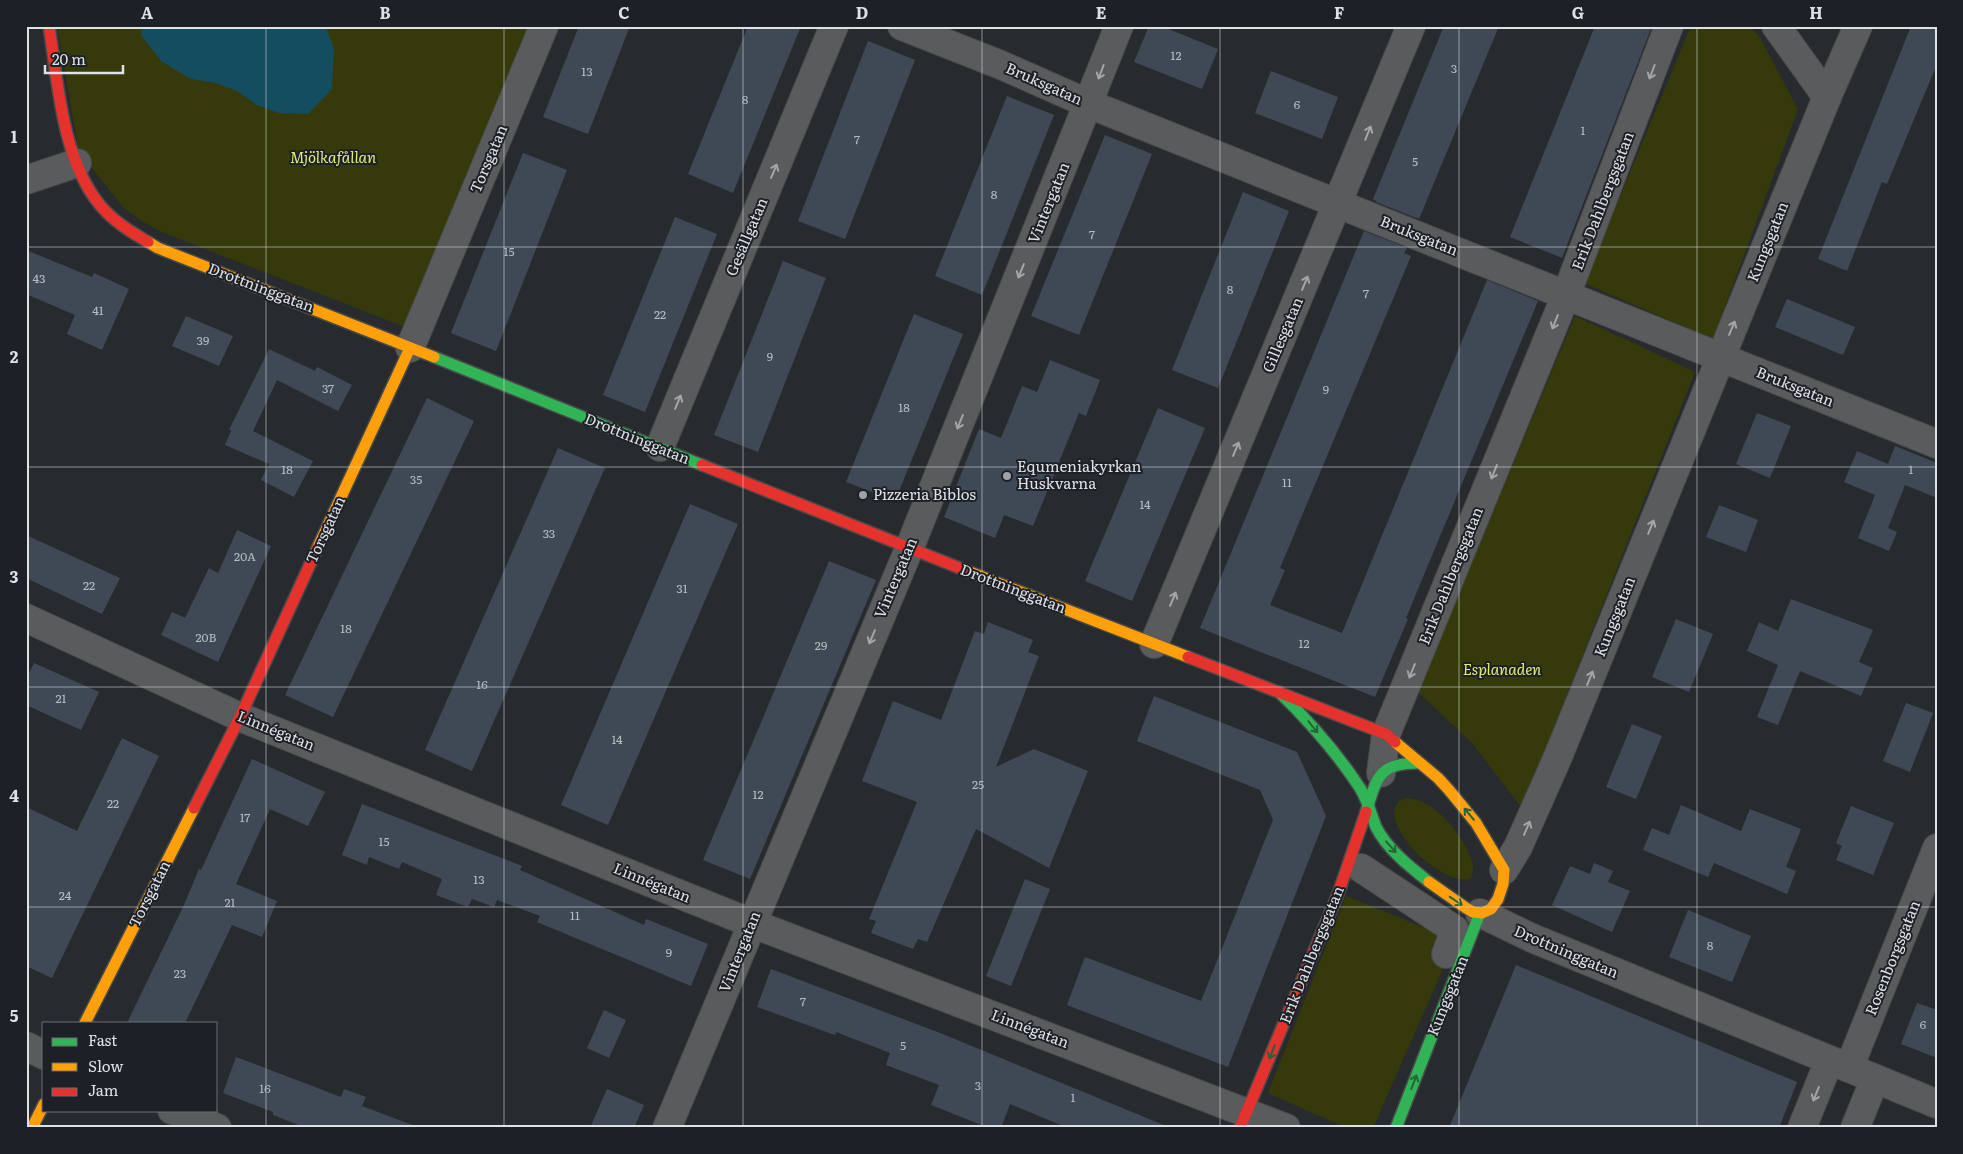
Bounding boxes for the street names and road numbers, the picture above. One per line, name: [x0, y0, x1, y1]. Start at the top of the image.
street label: Bruksgatan: [1002, 55, 1087, 110]
street label: Torsgatan: [463, 121, 512, 196]
street label: Erik Dahlbergsgatan: [1565, 128, 1639, 273]
street label: Vintergatan: [1021, 158, 1074, 246]
street label: Gesällgatan: [719, 193, 773, 279]
street label: Kungsgatan: [1740, 198, 1793, 285]
street label: Bruksgatan: [1377, 209, 1462, 261]
street label: Drottninggatan: [205, 256, 318, 317]
street label: Gillesgatan: [1255, 293, 1308, 376]
street label: Bruksgatan: [1753, 360, 1838, 412]
street label: Drottninggatan: [581, 406, 694, 469]
street label: Torsgatan: [299, 492, 350, 567]
street label: Erik Dahlbergsgatan: [1411, 503, 1488, 648]
street label: Vintergatan: [867, 533, 922, 621]
street label: Drottninggatan: [957, 557, 1070, 618]
street label: Kungsgatan: [1587, 573, 1640, 660]
street label: Linnégatan: [234, 704, 319, 756]
street label: Torsgatan: [122, 856, 175, 931]
street label: Linnégatan: [610, 856, 695, 908]
street label: Erik Dahlbergsgatan: [1272, 882, 1349, 1027]
street label: Rosenborgsgatan: [1858, 896, 1925, 1018]
street label: Vintergatan: [712, 907, 765, 995]
street label: Drottninggatan: [1511, 918, 1623, 983]
street label: Kungsgatan: [1420, 952, 1473, 1039]
street label: Linnégatan: [988, 1002, 1073, 1053]

